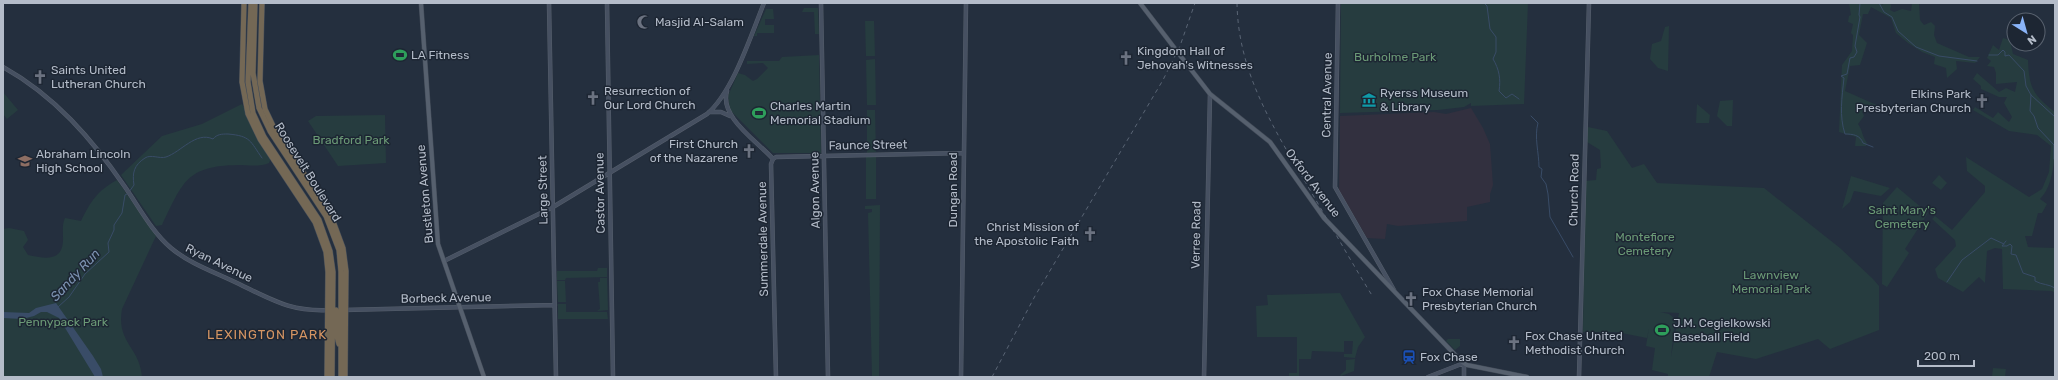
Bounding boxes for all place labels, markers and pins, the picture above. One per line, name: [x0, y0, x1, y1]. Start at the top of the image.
mosque icon: Masjid Al-Salam: [636, 14, 652, 30]
place label: Masjid Al-Salam: [655, 15, 744, 29]
place label: Kingdom Hall of Jehovah's Witnesses: [1137, 44, 1253, 72]
sports icon: LA Fitness: [392, 47, 408, 63]
place label: LA Fitness: [411, 48, 469, 62]
church icon: Kingdom Hall of Jehovah's Witnesses: [1118, 50, 1134, 66]
place label: Saints United Lutheran Church: [51, 63, 146, 91]
church icon: Saints United Lutheran Church: [32, 69, 48, 85]
place label: Resurrection of Our Lord Church: [604, 84, 696, 112]
place label: Ryerss Museum & Library: [1380, 86, 1468, 114]
place label: Elkins Park Presbyterian Church: [1856, 87, 1972, 115]
church icon: Resurrection of Our Lord Church: [585, 90, 601, 106]
museum icon: Ryerss Museum & Library: [1361, 92, 1377, 108]
church icon: Elkins Park Presbyterian Church: [1974, 93, 1990, 109]
place label: Charles Martin Memorial Stadium: [770, 99, 870, 127]
sports icon: Charles Martin Memorial Stadium: [751, 105, 767, 121]
place label: First Church of the Nazarene: [650, 137, 738, 165]
church icon: First Church of the Nazarene: [741, 143, 757, 159]
place label: Abraham Lincoln High School: [36, 147, 130, 175]
school or university icon: Abraham Lincoln High School: [17, 153, 33, 169]
place label: Christ Mission of the Apostolic Faith: [974, 220, 1079, 248]
church icon: Christ Mission of the Apostolic Faith: [1082, 226, 1098, 242]
place label: Fox Chase Memorial Presbyterian Church: [1422, 285, 1537, 313]
church icon: Fox Chase Memorial Presbyterian Church: [1403, 291, 1419, 307]
place label: J.M. Cegielkowski Baseball Field: [1673, 316, 1771, 344]
sports icon: J.M. Cegielkowski Baseball Field: [1654, 322, 1670, 338]
place label: Fox Chase United Methodist Church: [1525, 329, 1625, 357]
church icon: Fox Chase United Methodist Church: [1506, 335, 1522, 351]
station icon: Fox Chase: [1401, 349, 1417, 365]
place label: Fox Chase: [1420, 350, 1478, 364]

